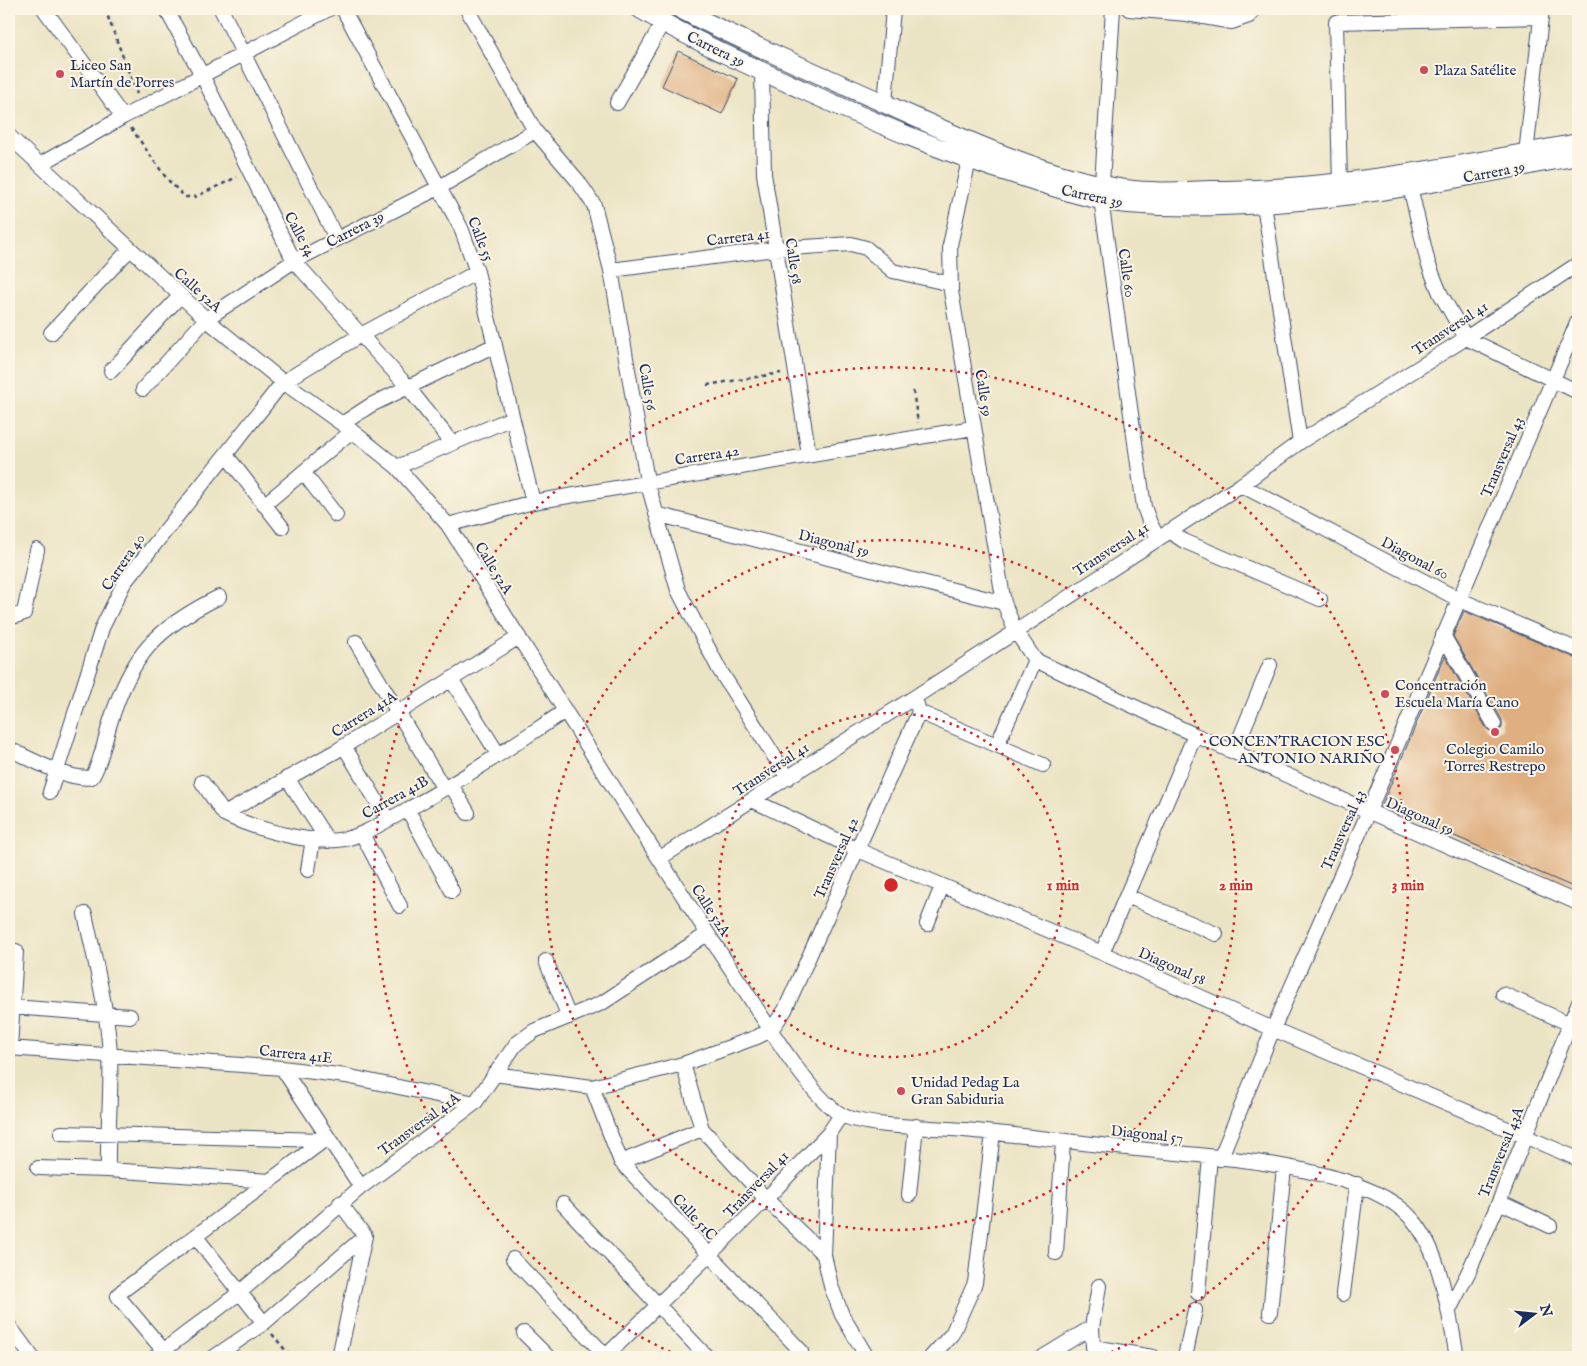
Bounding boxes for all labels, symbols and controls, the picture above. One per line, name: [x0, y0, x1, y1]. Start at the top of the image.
street label: Carrera 39: [684, 27, 748, 72]
place label: Liceo San Martín de Porres: [70, 56, 174, 92]
place label: Plaza Satélite: [1434, 61, 1516, 80]
marker: Plaza Satélite: [1418, 64, 1430, 76]
marker: Liceo San Martín de Porres: [54, 68, 66, 80]
street label: Carrera 39: [1462, 157, 1527, 188]
street label: Carrera 39: [1059, 181, 1124, 212]
street label: Carrera 39: [323, 207, 387, 252]
street label: Calle 54: [280, 209, 320, 261]
street label: Calle 55: [463, 214, 498, 265]
street label: Carrera 41: [705, 224, 771, 251]
street label: Calle 58: [780, 236, 807, 286]
street label: Calle 60: [1114, 247, 1139, 299]
street label: Calle 52A: [170, 264, 226, 317]
street label: Transversal 41: [1409, 297, 1492, 360]
street label: Calle 56: [634, 362, 661, 413]
street label: Calle 59: [970, 368, 997, 418]
street label: Transversal 43: [1477, 414, 1528, 501]
street label: Carrera 42: [674, 441, 741, 470]
street label: Transversal 41: [1070, 518, 1153, 581]
street label: Diagonal 59: [796, 525, 871, 561]
street label: Carrera 40: [97, 530, 149, 595]
street label: Diagonal 60: [1378, 533, 1452, 584]
street label: Calle 52A: [470, 539, 517, 599]
place label: Concentración Escuela María Cano: [1395, 676, 1519, 712]
street label: Carrera 41A: [328, 686, 401, 742]
marker: Concentración Escuela María Cano: [1379, 688, 1391, 700]
marker: Colegio Camilo Torres Restrepo: [1489, 726, 1501, 738]
place label: CONCENTRACION ESC ANTONIO NARIÑO: [1209, 732, 1385, 768]
street label: Transversal 41: [730, 738, 813, 801]
place label: Colegio Camilo Torres Restrepo: [1444, 740, 1546, 776]
marker: CONCENTRACION ESC ANTONIO NARIÑO: [1389, 744, 1401, 756]
street label: Carrera 41B: [359, 771, 432, 824]
street label: Transversal 43: [1317, 787, 1370, 873]
street label: Diagonal 59: [1383, 793, 1457, 840]
street label: Transversal 42: [810, 814, 863, 902]
centre of rings: [882, 876, 900, 894]
text: 1 min: [1047, 876, 1079, 895]
text: 2 min: [1219, 876, 1253, 895]
text: 3 min: [1392, 876, 1424, 895]
street label: Calle 52A: [687, 881, 735, 941]
street label: Diagonal 58: [1135, 943, 1209, 990]
street label: Carrera 41E: [258, 1041, 334, 1068]
place label: Unidad Pedag La Gran Sabiduria: [911, 1073, 1020, 1109]
marker: Unidad Pedag La Gran Sabiduria: [895, 1085, 907, 1097]
street label: Transversal 41A: [375, 1088, 464, 1160]
street label: Transversal 43A: [1475, 1103, 1529, 1200]
street label: Diagonal 57: [1110, 1121, 1184, 1148]
street label: Transversal 41: [720, 1147, 793, 1222]
street label: Calle 51C: [668, 1190, 721, 1245]
north arrow: [1510, 1288, 1560, 1338]
text: N: [1535, 1301, 1556, 1319]

